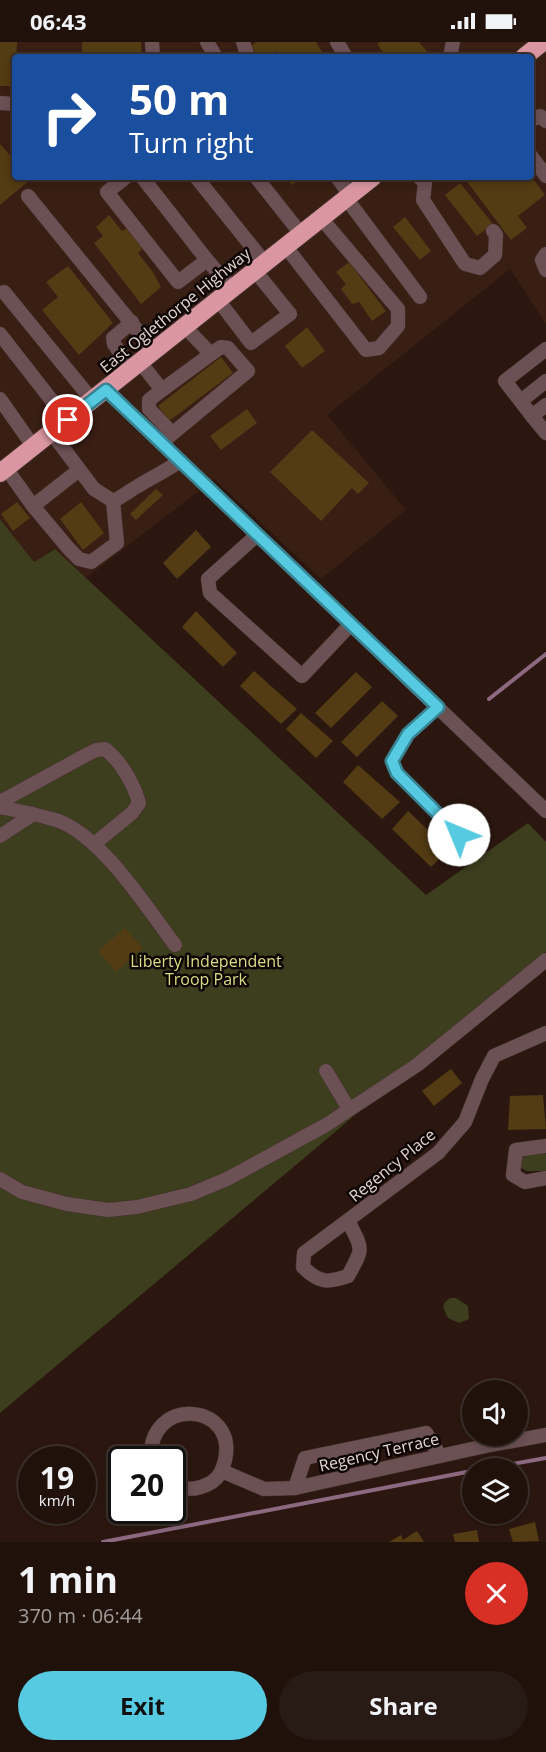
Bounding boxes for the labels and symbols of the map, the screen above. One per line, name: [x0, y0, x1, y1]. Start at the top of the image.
street label: East Oglethorpe Highway: [95, 242, 256, 378]
pin: [42, 394, 93, 445]
position arrow: [427, 803, 491, 867]
park label: Liberty Independent Troop Park: [130, 950, 282, 990]
street label: Regency Place: [344, 1123, 440, 1207]
street label: Regency Terrace: [317, 1427, 441, 1477]
speed limit sign: 20: [108, 1446, 186, 1524]

